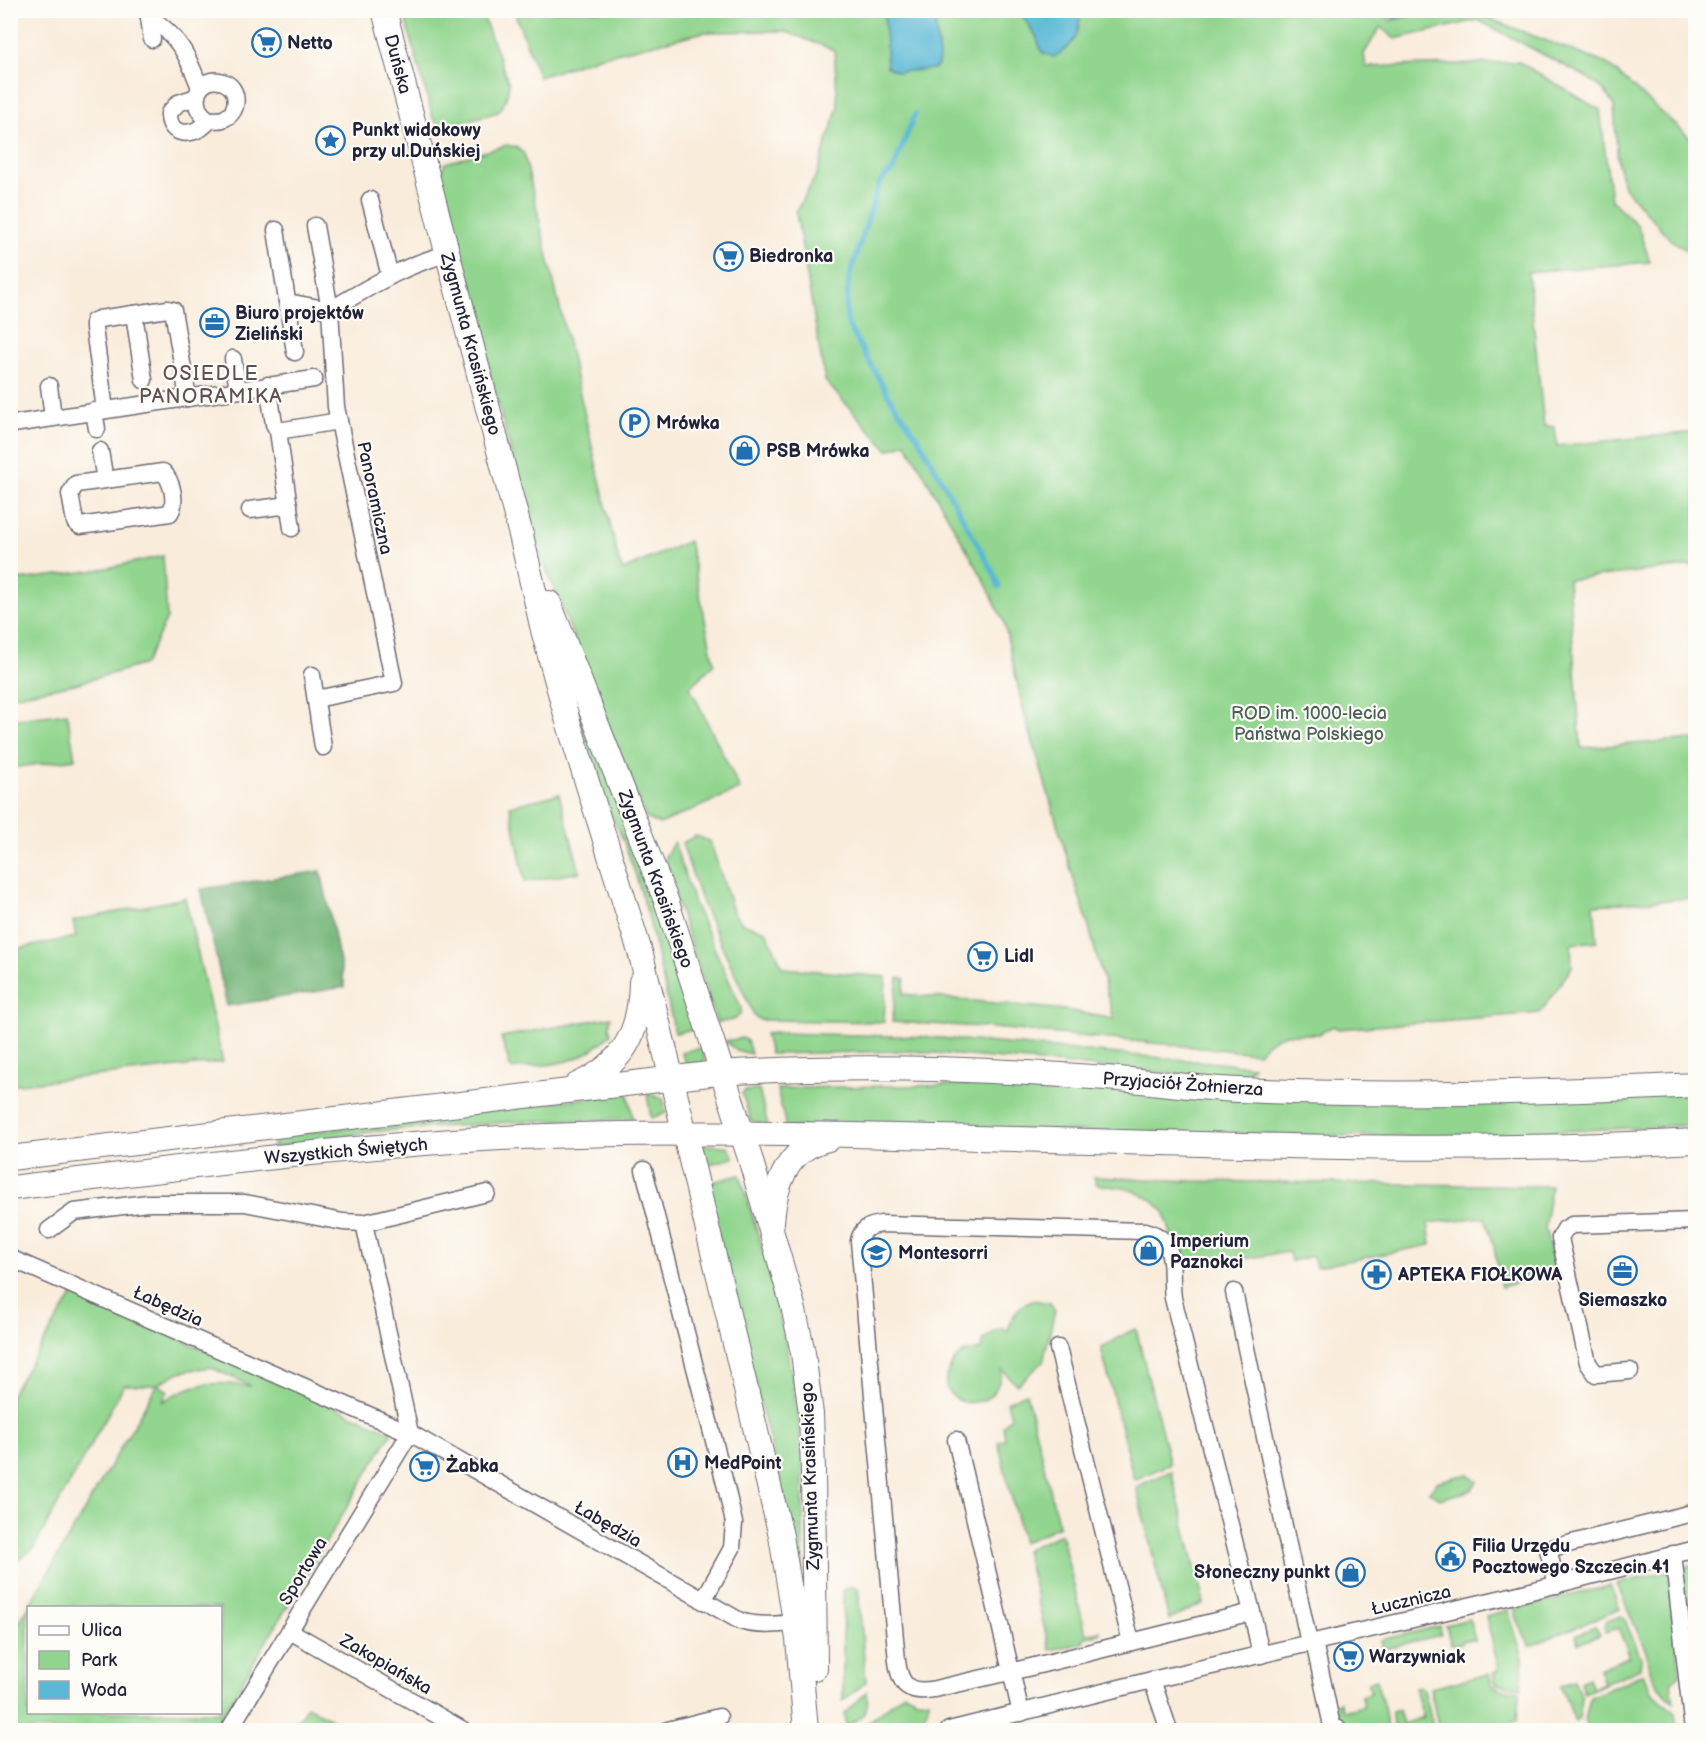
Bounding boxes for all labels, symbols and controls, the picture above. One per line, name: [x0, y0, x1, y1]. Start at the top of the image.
supermarket icon: Netto: [250, 27, 282, 59]
street label: Duńska: [380, 32, 415, 96]
place label: Netto: [287, 33, 333, 54]
place label: Punkt widokowy przy ul.Duńskiej: [352, 120, 482, 162]
place icon: Punkt widokowy przy ul.Duńskiej: [315, 124, 347, 156]
supermarket icon: Biedronka: [712, 240, 744, 272]
place label: Biedronka: [749, 246, 833, 267]
street label: Zygmunta Krasińskiego: [436, 250, 505, 438]
place label: Biuro projektów Zieliński: [235, 303, 364, 345]
office icon: Biuro projektów Zieliński: [198, 307, 230, 339]
district label: OSIEDLE PANORAMIKA: [139, 362, 283, 409]
parking icon: Mrówka: [619, 407, 651, 439]
place label: Mrówka: [656, 413, 720, 434]
shop icon: PSB Mrówka: [729, 435, 761, 467]
street label: Panoramiczna: [352, 440, 397, 557]
place label: PSB Mrówka: [766, 441, 869, 462]
park label: ROD im. 1000-lecia Państwa Polskiego: [1231, 703, 1387, 745]
street label: Zygmunta Krasińskiego: [613, 786, 698, 971]
supermarket icon: Lidl: [967, 940, 999, 972]
place label: Lidl: [1004, 946, 1034, 967]
street label: Przyjaciół Żołnierza: [1102, 1067, 1264, 1101]
street label: Wszystkich Świętych: [263, 1132, 429, 1169]
place label: Imperium Paznokci: [1170, 1231, 1249, 1273]
shop icon: Imperium Paznokci: [1133, 1235, 1165, 1267]
school or university icon: Montesorri: [861, 1237, 893, 1269]
place label: Montesorri: [898, 1243, 988, 1264]
office icon: Siemaszko: [1607, 1255, 1639, 1287]
pharmacy icon: APTEKA FIOŁKOWA: [1361, 1259, 1393, 1291]
place label: APTEKA FIOŁKOWA: [1397, 1265, 1563, 1286]
street label: Łabędzia: [130, 1282, 206, 1331]
place label: Siemaszko: [1579, 1290, 1667, 1311]
street label: Zygmunta Krasińskiego: [797, 1382, 824, 1571]
hospital icon: MedPoint: [667, 1447, 699, 1479]
supermarket icon: Żabka: [409, 1450, 441, 1482]
place label: MedPoint: [704, 1453, 782, 1474]
place label: Żabka: [446, 1454, 499, 1477]
street label: Łabędzia: [570, 1497, 645, 1552]
street label: Sportowa: [275, 1533, 332, 1609]
place label: Filia Urzędu Pocztowego Szczecin 41: [1472, 1536, 1670, 1578]
public building icon: Filia Urzędu Pocztowego Szczecin 41: [1435, 1540, 1467, 1572]
shop icon: Słoneczny punkt: [1335, 1556, 1367, 1588]
place label: Słoneczny punkt: [1194, 1562, 1330, 1583]
street label: Łucznicza: [1369, 1581, 1453, 1620]
legend: [27, 1606, 222, 1714]
text: Ulica: [81, 1620, 122, 1641]
street label: Zakopiańska: [335, 1629, 435, 1699]
supermarket icon: Warzywniak: [1332, 1641, 1364, 1673]
place label: Warzywniak: [1369, 1647, 1466, 1668]
text: Park: [81, 1650, 117, 1671]
text: Woda: [81, 1680, 127, 1701]

